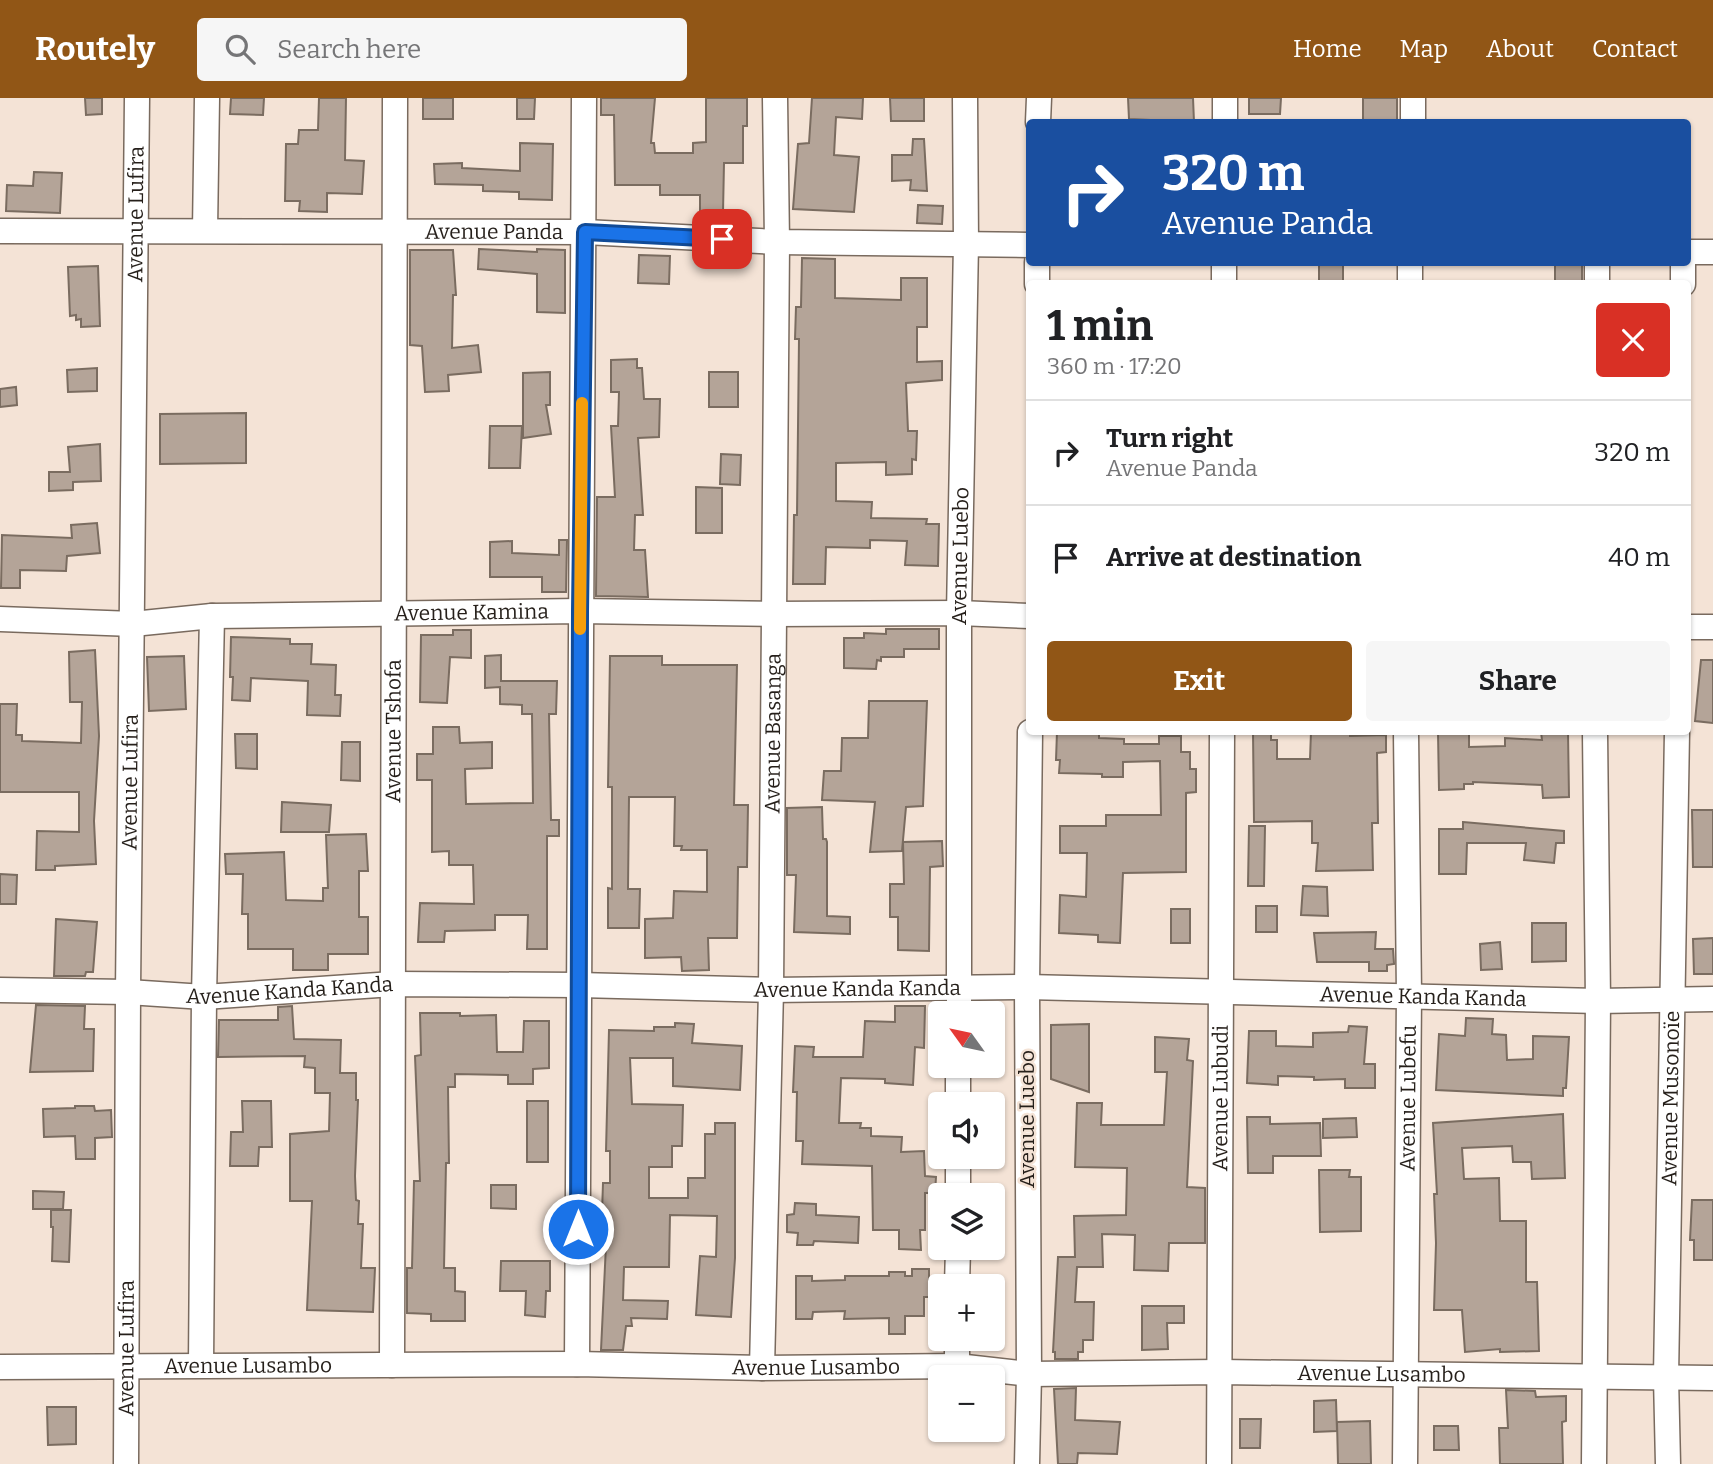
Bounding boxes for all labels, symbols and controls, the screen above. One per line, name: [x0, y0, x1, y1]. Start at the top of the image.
search box: [197, 18, 687, 81]
text: Routely: [35, 29, 155, 69]
icon: search: [221, 30, 259, 68]
text: Search here: [277, 34, 421, 65]
text: Home: [1293, 35, 1362, 63]
text: Map: [1400, 35, 1448, 63]
text: About: [1486, 35, 1554, 63]
text: Contact: [1592, 35, 1678, 63]
text: 320 m: [1162, 144, 1305, 203]
street label: Avenue Lufira: [122, 145, 150, 282]
icon: right: [1047, 147, 1138, 238]
text: Avenue Panda: [1162, 204, 1373, 242]
pin: [692, 209, 752, 269]
street label: Avenue Panda: [425, 219, 564, 245]
icon: arrive: [703, 220, 741, 258]
text: 1 min: [1047, 301, 1153, 351]
button: close: [1596, 303, 1670, 377]
text: 360 m · 17:20: [1047, 352, 1182, 380]
text: Turn right: [1106, 423, 1233, 454]
icon: right: [1047, 434, 1085, 472]
text: 320 m: [1594, 437, 1670, 468]
text: Avenue Panda: [1106, 454, 1258, 482]
street label: Avenue Luebo: [946, 487, 974, 625]
icon: arrive: [1047, 539, 1085, 577]
text: Arrive at destination: [1106, 542, 1361, 573]
text: 40 m: [1608, 542, 1670, 573]
street label: Avenue Kamina: [394, 598, 549, 627]
button: Exit: [1047, 641, 1352, 721]
button: Share: [1366, 641, 1670, 721]
street label: Avenue Basanga: [759, 652, 787, 813]
street label: Avenue Tshofa: [380, 659, 407, 803]
street label: Avenue Lufira: [116, 713, 144, 850]
street label: Avenue Kanda Kanda: [185, 971, 394, 1010]
street label: Avenue Kanda Kanda: [753, 975, 962, 1003]
street label: Avenue Kanda Kanda: [1319, 981, 1528, 1012]
north arrow: [928, 1001, 1004, 1078]
map controls: [928, 1001, 1005, 1442]
street label: Avenue Musonoïe: [1656, 1010, 1685, 1186]
street label: Avenue Lubudi: [1207, 1025, 1234, 1171]
street label: Avenue Lubefu: [1394, 1025, 1422, 1171]
street label: Avenue Luebo: [1014, 1050, 1040, 1188]
button: sound: [928, 1092, 1005, 1169]
button: layers: [928, 1183, 1005, 1260]
position arrow: [541, 1192, 615, 1266]
button: +: [928, 1274, 1005, 1351]
street label: Avenue Lufira: [113, 1279, 140, 1416]
street label: Avenue Lusambo: [164, 1352, 332, 1379]
street label: Avenue Lusambo: [732, 1354, 900, 1381]
street label: Avenue Lusambo: [1297, 1360, 1466, 1388]
button: −: [928, 1365, 1005, 1442]

